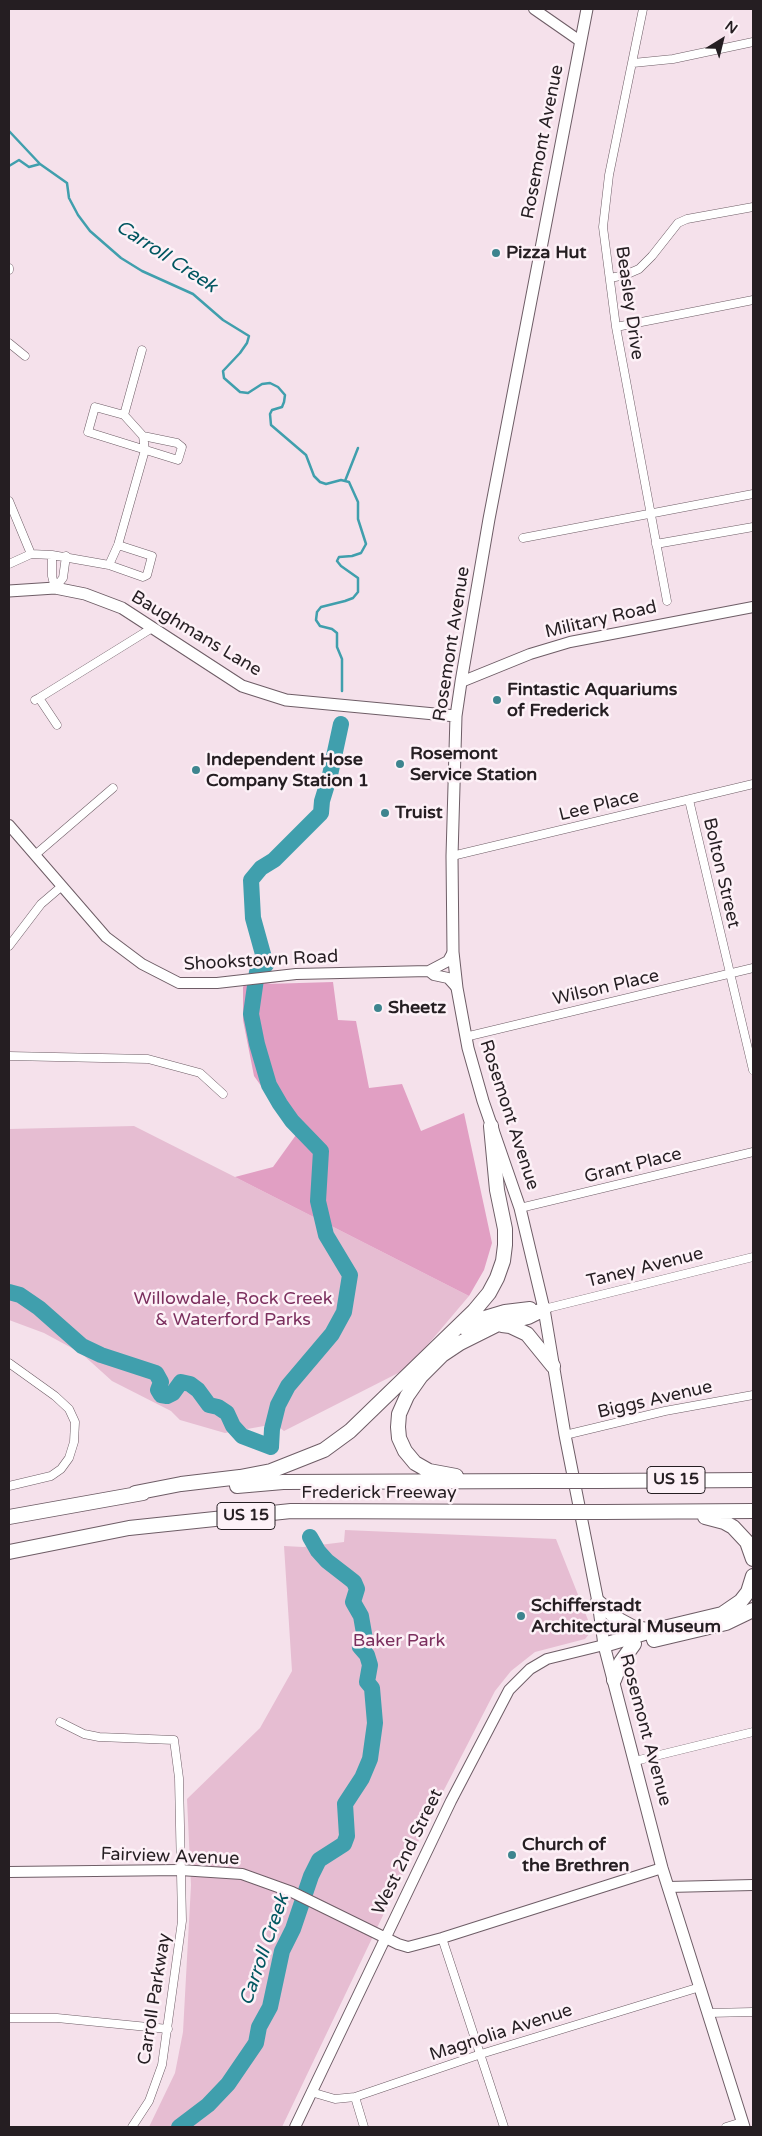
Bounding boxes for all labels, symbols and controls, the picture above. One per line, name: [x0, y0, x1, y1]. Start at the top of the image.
north arrow: [697, 15, 747, 65]
text: N: [722, 17, 741, 38]
street label: Rosemont Avenue: [517, 63, 569, 221]
water label: Carroll Creek: [111, 216, 221, 298]
place label: Pizza Hut: [506, 242, 586, 264]
street label: Beasley Drive: [610, 245, 648, 361]
marker: Pizza Hut: [490, 247, 502, 259]
street label: Rosemont Avenue: [429, 565, 475, 723]
street label: Baughmans Lane: [127, 587, 265, 681]
street label: Military Road: [543, 597, 659, 643]
place label: Fintastic Aquariums of Frederick: [507, 679, 677, 722]
marker: Fintastic Aquariums of Frederick: [491, 694, 503, 706]
place label: Rosemont Service Station: [410, 743, 537, 786]
place label: Independent Hose Company Station 1: [206, 749, 369, 792]
marker: Rosemont Service Station: [394, 758, 406, 770]
marker: Independent Hose Company Station 1: [190, 764, 202, 776]
street label: Lee Place: [557, 786, 641, 826]
place label: Truist: [395, 802, 443, 824]
marker: Truist: [379, 807, 391, 819]
street label: Bolton Street: [698, 816, 744, 930]
street label: Shookstown Road: [183, 946, 339, 976]
street label: Wilson Place: [551, 965, 661, 1011]
place label: Sheetz: [388, 997, 446, 1019]
marker: Sheetz: [372, 1002, 384, 1014]
street label: Rosemont Avenue: [475, 1037, 543, 1193]
street label: Grant Place: [582, 1144, 684, 1188]
street label: Taney Avenue: [584, 1243, 706, 1293]
park label: Willowdale, Rock Creek & Waterford Parks: [134, 1288, 332, 1330]
street label: Biggs Avenue: [595, 1376, 715, 1424]
road number: US 15: [647, 1466, 705, 1494]
street label: Frederick Freeway: [301, 1482, 457, 1504]
road number: US 15: [217, 1502, 275, 1530]
place label: Schifferstadt Architectural Museum: [531, 1595, 721, 1638]
marker: Schifferstadt Architectural Museum: [515, 1610, 527, 1622]
park label: Baker Park: [353, 1630, 445, 1652]
street label: Rosemont Avenue: [614, 1651, 676, 1809]
street label: West 2nd Street: [368, 1785, 448, 1919]
place label: Church of the Brethren: [522, 1834, 629, 1876]
street label: Fairview Avenue: [100, 1844, 240, 1870]
marker: Church of the Brethren: [506, 1849, 518, 1861]
water label: Carroll Creek: [235, 1891, 295, 2009]
street label: Carroll Parkway: [134, 1932, 176, 2066]
street label: Magnolia Avenue: [427, 2000, 575, 2066]

